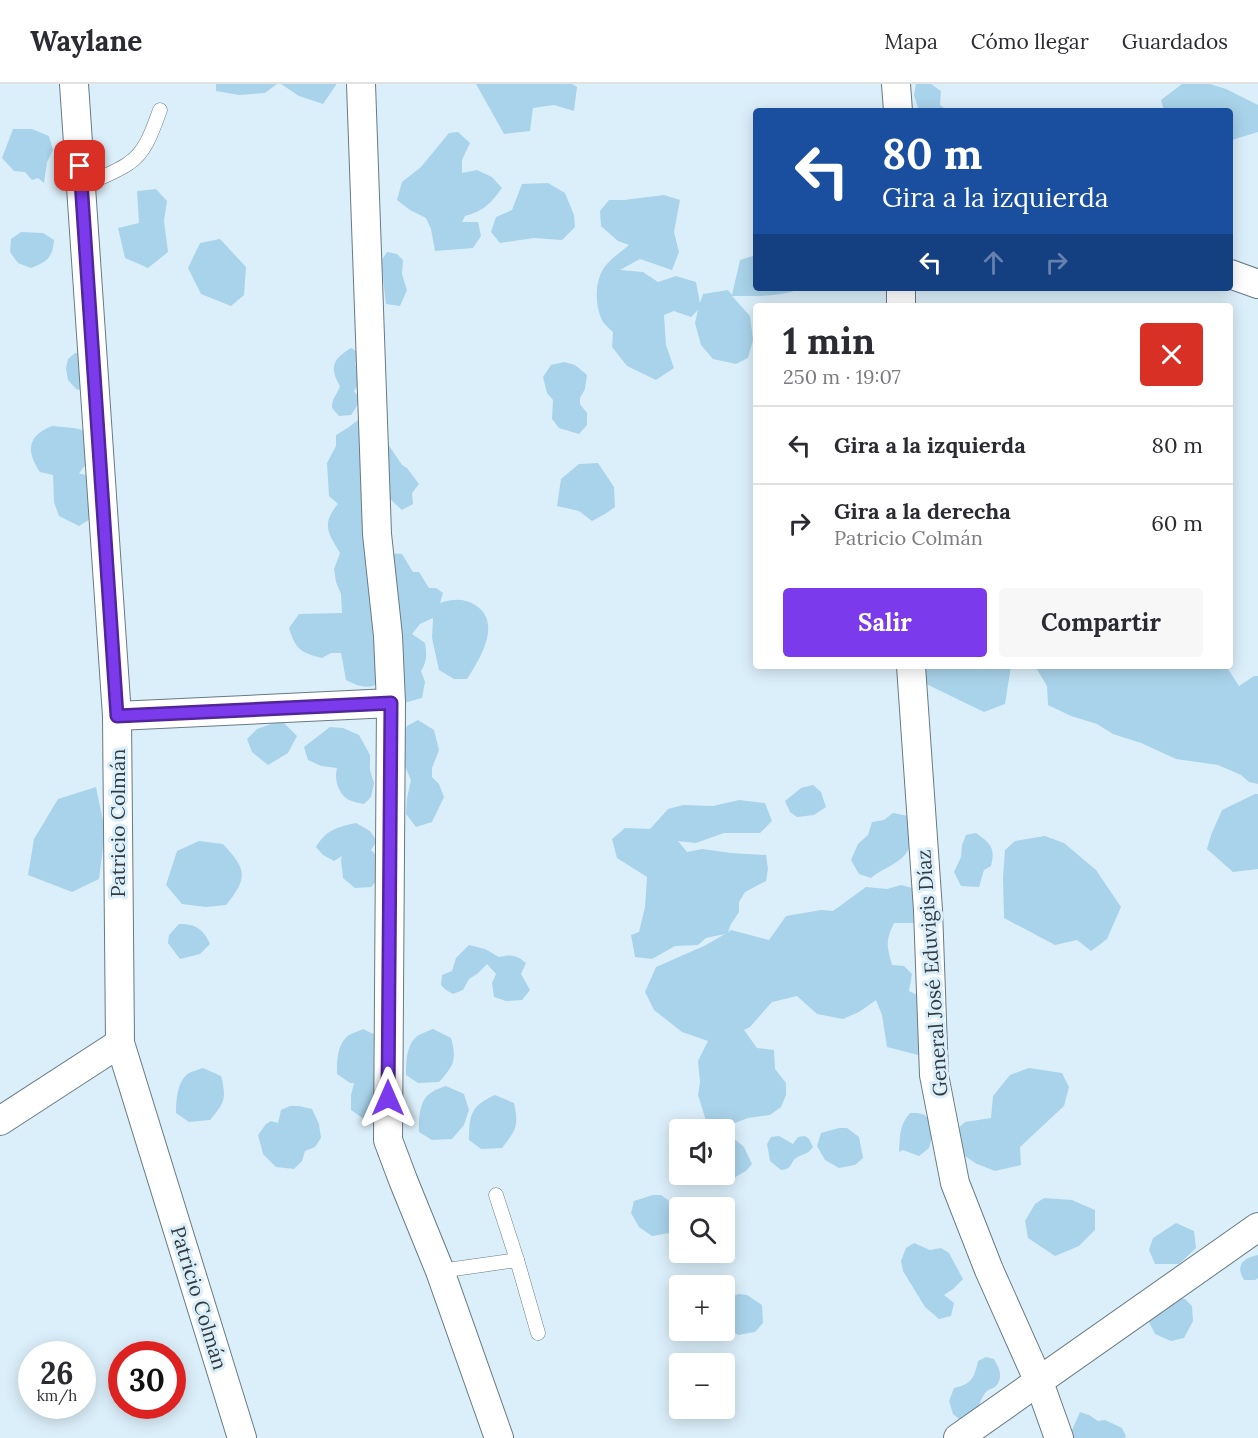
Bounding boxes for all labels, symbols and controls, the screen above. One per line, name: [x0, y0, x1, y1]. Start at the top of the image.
text: Waylane: [30, 23, 142, 59]
text: Mapa: [884, 28, 938, 55]
text: Cómo llegar: [971, 28, 1089, 55]
text: Guardados: [1122, 28, 1228, 55]
text: 80 m: [882, 127, 982, 181]
icon: left: [783, 132, 861, 210]
pin: [54, 140, 105, 191]
icon: arrive: [63, 149, 96, 182]
text: Gira a la izquierda: [882, 180, 1109, 214]
icon: left: [914, 246, 947, 279]
icon: ahead: [977, 246, 1010, 279]
icon: right: [1040, 246, 1073, 279]
text: 1 min: [783, 318, 875, 364]
button: close: [1140, 323, 1203, 386]
text: 250 m · 19:07: [783, 364, 901, 389]
icon: left: [783, 429, 816, 462]
text: Gira a la izquierda: [834, 431, 1026, 459]
text: 80 m: [1152, 431, 1203, 459]
text: Gira a la derecha: [834, 497, 1011, 525]
icon: right: [783, 507, 816, 540]
text: 60 m: [1151, 509, 1203, 537]
text: Patricio Colmán: [834, 525, 983, 550]
button: Salir: [783, 588, 987, 657]
button: Compartir: [999, 588, 1203, 657]
street label: Patricio Colmán: [105, 749, 130, 897]
street label: General José Eduvigis Díaz: [910, 849, 953, 1097]
position arrow: [356, 1066, 420, 1130]
map controls: [669, 1119, 735, 1419]
button: sound: [669, 1119, 735, 1185]
button: search: [669, 1197, 735, 1263]
street label: Patricio Colmán: [166, 1223, 233, 1373]
button: +: [669, 1275, 735, 1341]
speed limit sign: 30: [108, 1341, 186, 1419]
button: −: [669, 1353, 735, 1419]
text: 26: [40, 1354, 74, 1392]
text: km/h: [37, 1386, 77, 1405]

